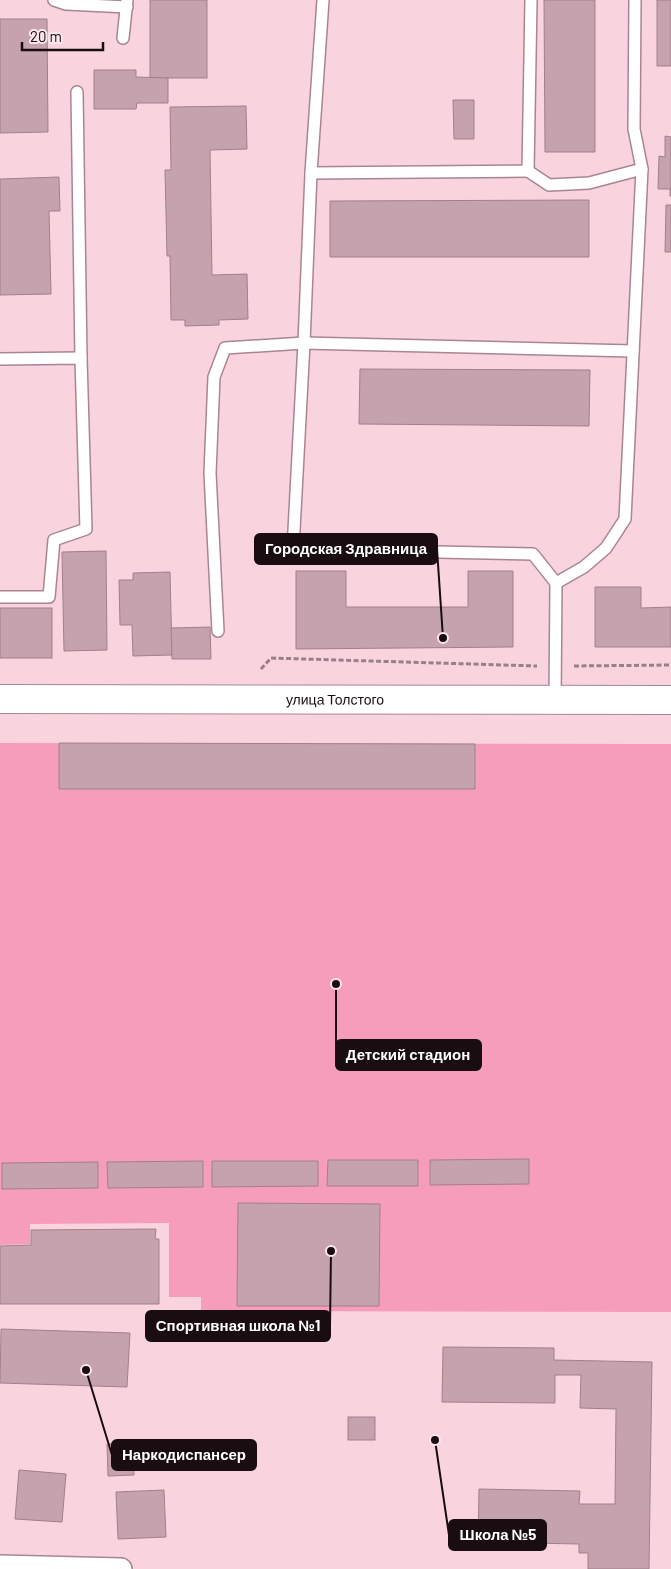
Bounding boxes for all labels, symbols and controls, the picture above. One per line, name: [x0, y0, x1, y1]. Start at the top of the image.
scale bar: [22, 20, 104, 52]
text: 20 m: [30, 27, 62, 45]
callout: Городская Здравница: [255, 534, 437, 564]
text: Городская Здравница: [265, 539, 428, 557]
street label: улица Толстого: [286, 690, 384, 708]
callout: Детский стадион: [336, 1040, 481, 1070]
text: Детский стадион: [346, 1045, 470, 1063]
callout: Спортивная школа №1: [146, 1311, 330, 1341]
text: Спортивная школа №1: [156, 1316, 320, 1334]
callout: Наркодиспансер: [112, 1440, 256, 1470]
text: Наркодиспансер: [122, 1445, 246, 1463]
callout: Школа №5: [449, 1520, 546, 1550]
text: Школа №5: [460, 1525, 536, 1543]

